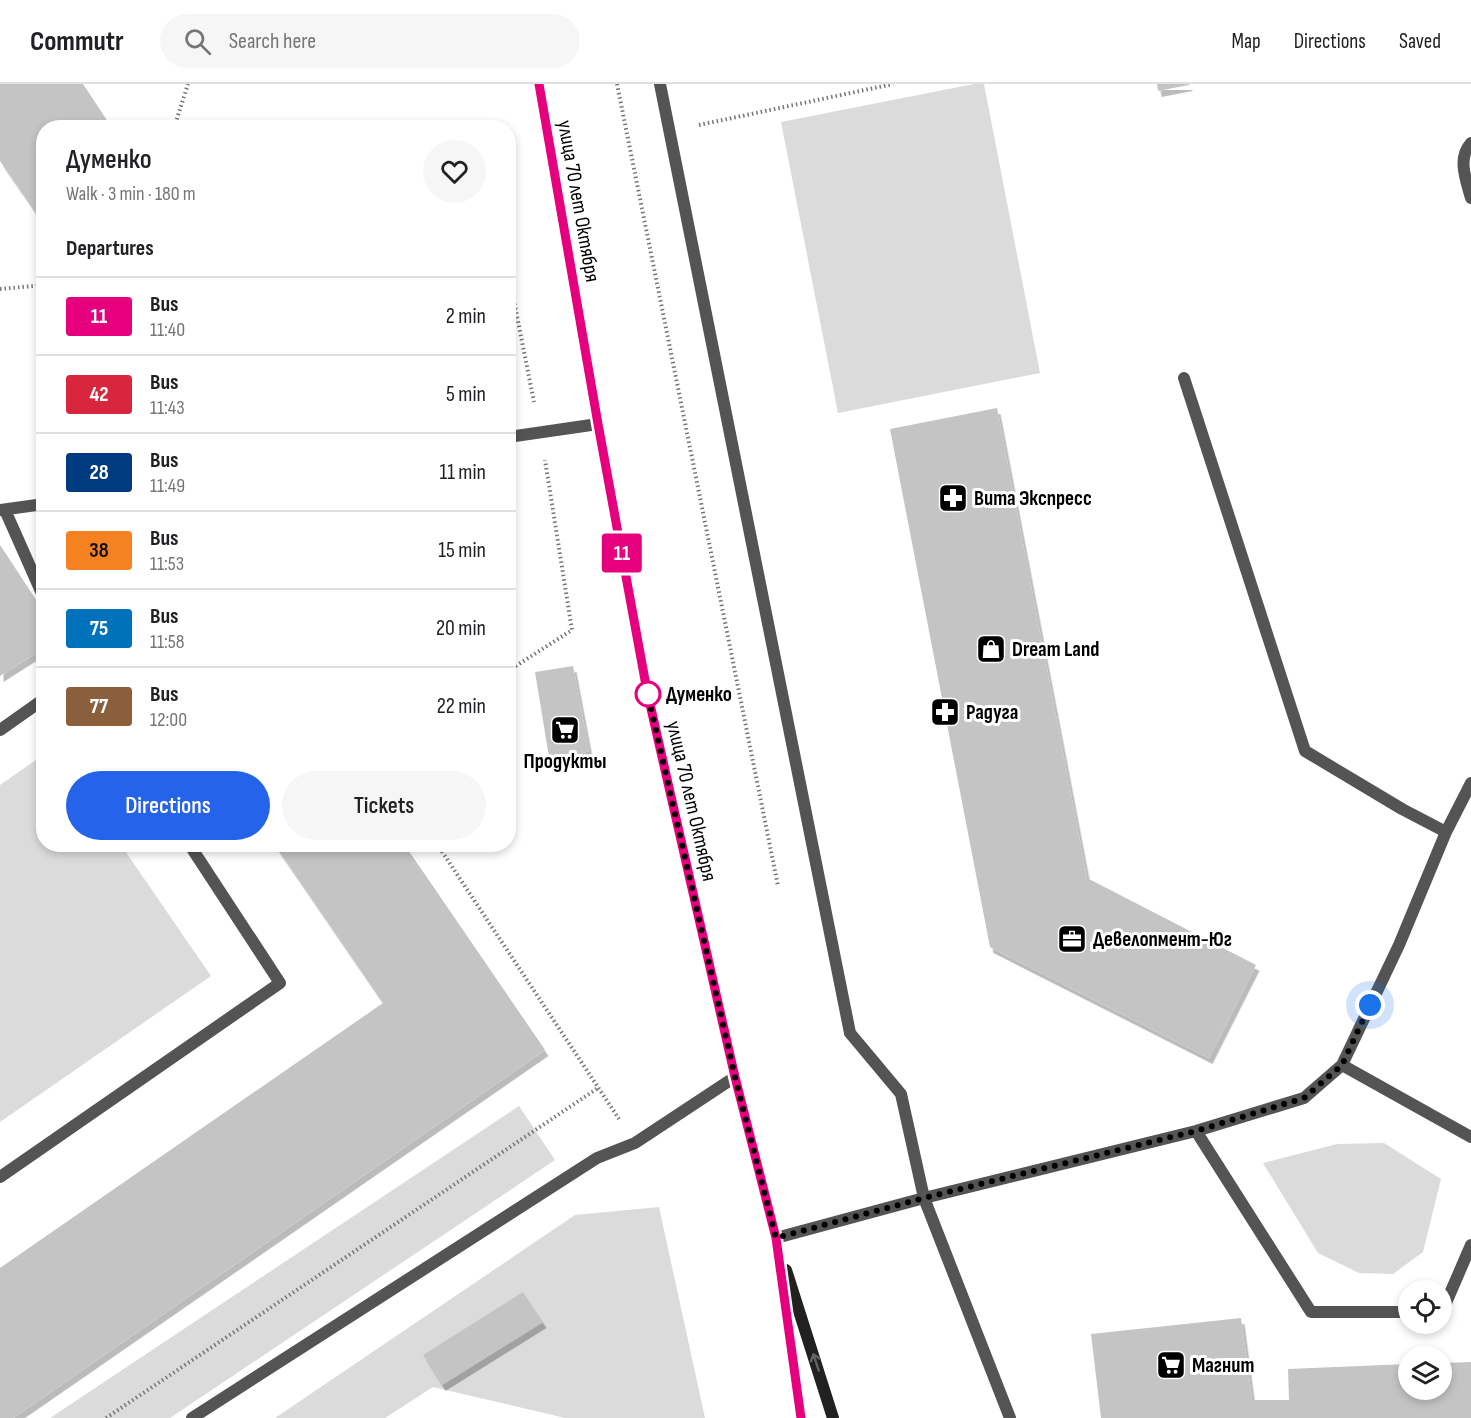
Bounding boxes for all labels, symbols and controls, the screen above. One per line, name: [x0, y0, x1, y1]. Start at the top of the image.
search box: [160, 14, 580, 68]
text: Commutr: [30, 25, 124, 58]
icon: search: [181, 25, 214, 58]
text: Search here: [229, 28, 316, 55]
text: Map: [1231, 29, 1261, 54]
text: Directions: [1294, 29, 1366, 54]
text: Saved: [1399, 29, 1441, 54]
street label: улица 70 лет Октября: [552, 118, 605, 284]
button: heart: [423, 140, 486, 203]
text: Думенко: [66, 143, 152, 176]
text: Walk · 3 min · 180 m: [66, 182, 196, 206]
text: Departures: [66, 235, 154, 262]
text: Bus: [150, 291, 179, 318]
text: 2 min: [446, 303, 486, 330]
text: 11: [91, 304, 107, 329]
text: 11:40: [150, 318, 185, 342]
text: Bus: [150, 369, 179, 396]
text: 5 min: [446, 381, 486, 408]
text: 42: [89, 382, 109, 407]
text: 11:43: [150, 396, 185, 420]
text: Bus: [150, 447, 179, 474]
text: 11 min: [439, 459, 486, 486]
text: 28: [89, 460, 109, 485]
text: 11:49: [150, 474, 185, 498]
pharmacy icon: Вита Экспресс: [937, 482, 969, 514]
place label: Вита Экспресс: [974, 486, 1092, 511]
text: Bus: [150, 525, 179, 552]
line badge: 11: [595, 534, 649, 572]
text: 15 min: [438, 537, 486, 564]
text: 38: [89, 538, 109, 563]
text: 11: [614, 541, 630, 566]
text: 11:53: [150, 552, 184, 576]
text: Bus: [150, 603, 179, 630]
text: 20 min: [436, 615, 486, 642]
text: 75: [90, 616, 108, 641]
text: 11:58: [150, 630, 185, 654]
shop icon: Dream Land: [975, 633, 1007, 665]
place label: Dream Land: [1012, 637, 1099, 662]
text: Bus: [150, 681, 179, 708]
marker: Думенко: [635, 681, 661, 707]
place label: Думенко: [666, 682, 732, 707]
text: 22 min: [437, 693, 486, 720]
text: 77: [90, 694, 108, 719]
pharmacy icon: Радуга: [929, 696, 961, 728]
place label: Радуга: [966, 700, 1018, 725]
text: 12:00: [150, 708, 187, 732]
supermarket icon: Продукты: [549, 714, 581, 746]
street label: улица 70 лет Октября: [661, 719, 722, 884]
place label: Продукты: [524, 749, 606, 774]
button: Directions: [66, 771, 270, 840]
button: Tickets: [282, 771, 486, 840]
office icon: Девелопмент-Юг: [1056, 923, 1088, 955]
place label: Девелопмент-Юг: [1093, 927, 1232, 952]
your location: [1355, 990, 1385, 1020]
map controls: [1398, 1280, 1452, 1400]
button: locate: [1398, 1280, 1452, 1334]
button: layers: [1398, 1346, 1452, 1400]
supermarket icon: Магнит: [1155, 1349, 1187, 1381]
one-way arrow: [809, 1353, 820, 1372]
place label: Магнит: [1192, 1353, 1254, 1378]

